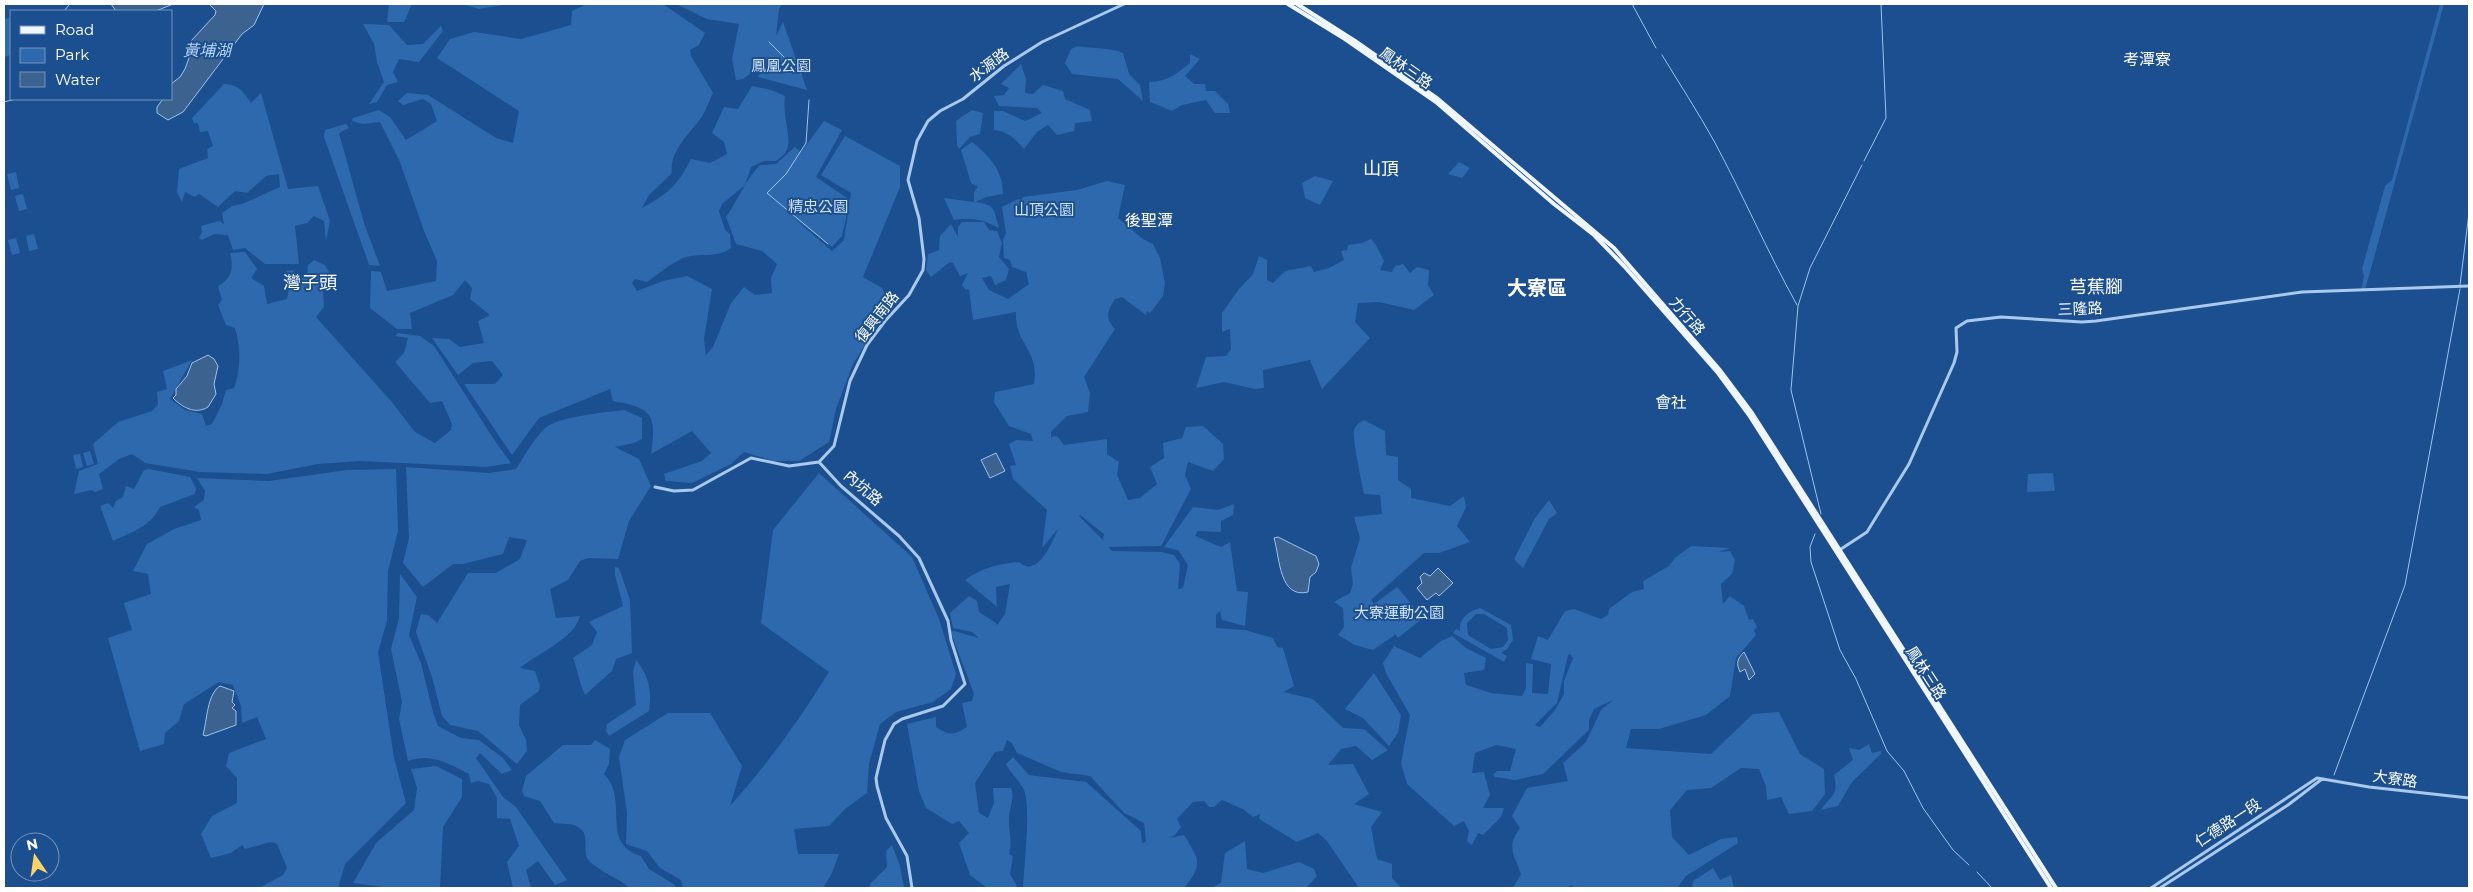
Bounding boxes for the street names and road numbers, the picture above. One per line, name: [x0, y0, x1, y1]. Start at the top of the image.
street label: 水源路: [965, 43, 1012, 86]
street label: 鳳林三路: [1376, 43, 1436, 93]
street label: 復興南路: [851, 287, 903, 346]
street label: 力行路: [1665, 292, 1709, 339]
street label: 三隆路: [2057, 298, 2103, 319]
street label: 內坑路: [840, 466, 887, 510]
street label: 鳳林三路: [1902, 642, 1951, 703]
street label: 大寮路: [2371, 766, 2419, 791]
street label: 仁德路一段: [2191, 794, 2264, 851]

